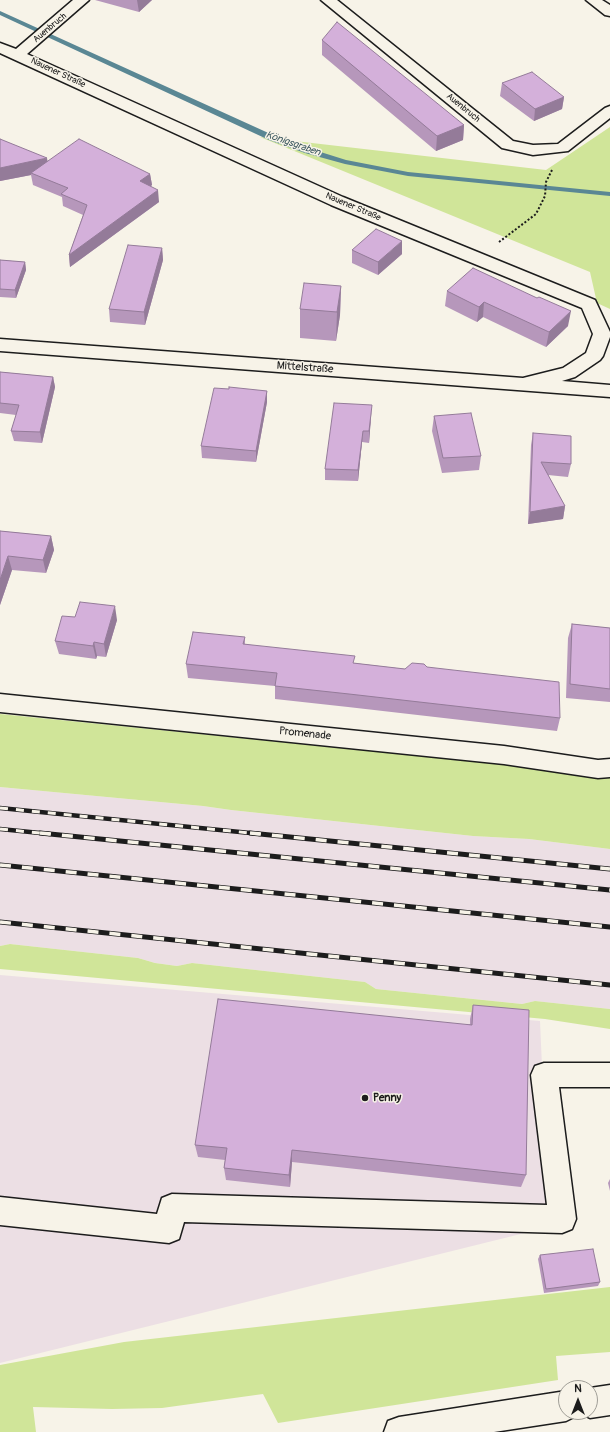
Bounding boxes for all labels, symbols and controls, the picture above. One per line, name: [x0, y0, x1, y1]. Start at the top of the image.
street label: Auenbruch: [31, 11, 69, 45]
street label: Nauener Straße: [29, 56, 87, 90]
street label: Auenbruch: [444, 91, 482, 125]
water label: Königsgraben: [264, 129, 322, 159]
street label: Nauener Straße: [324, 190, 382, 224]
street label: Mittelstraße: [276, 359, 334, 377]
street label: Promenade: [278, 725, 332, 743]
place label: Penny: [373, 1091, 401, 1105]
marker: Penny: [360, 1093, 370, 1103]
north arrow: [558, 1380, 598, 1420]
text: N: [574, 1382, 582, 1395]

